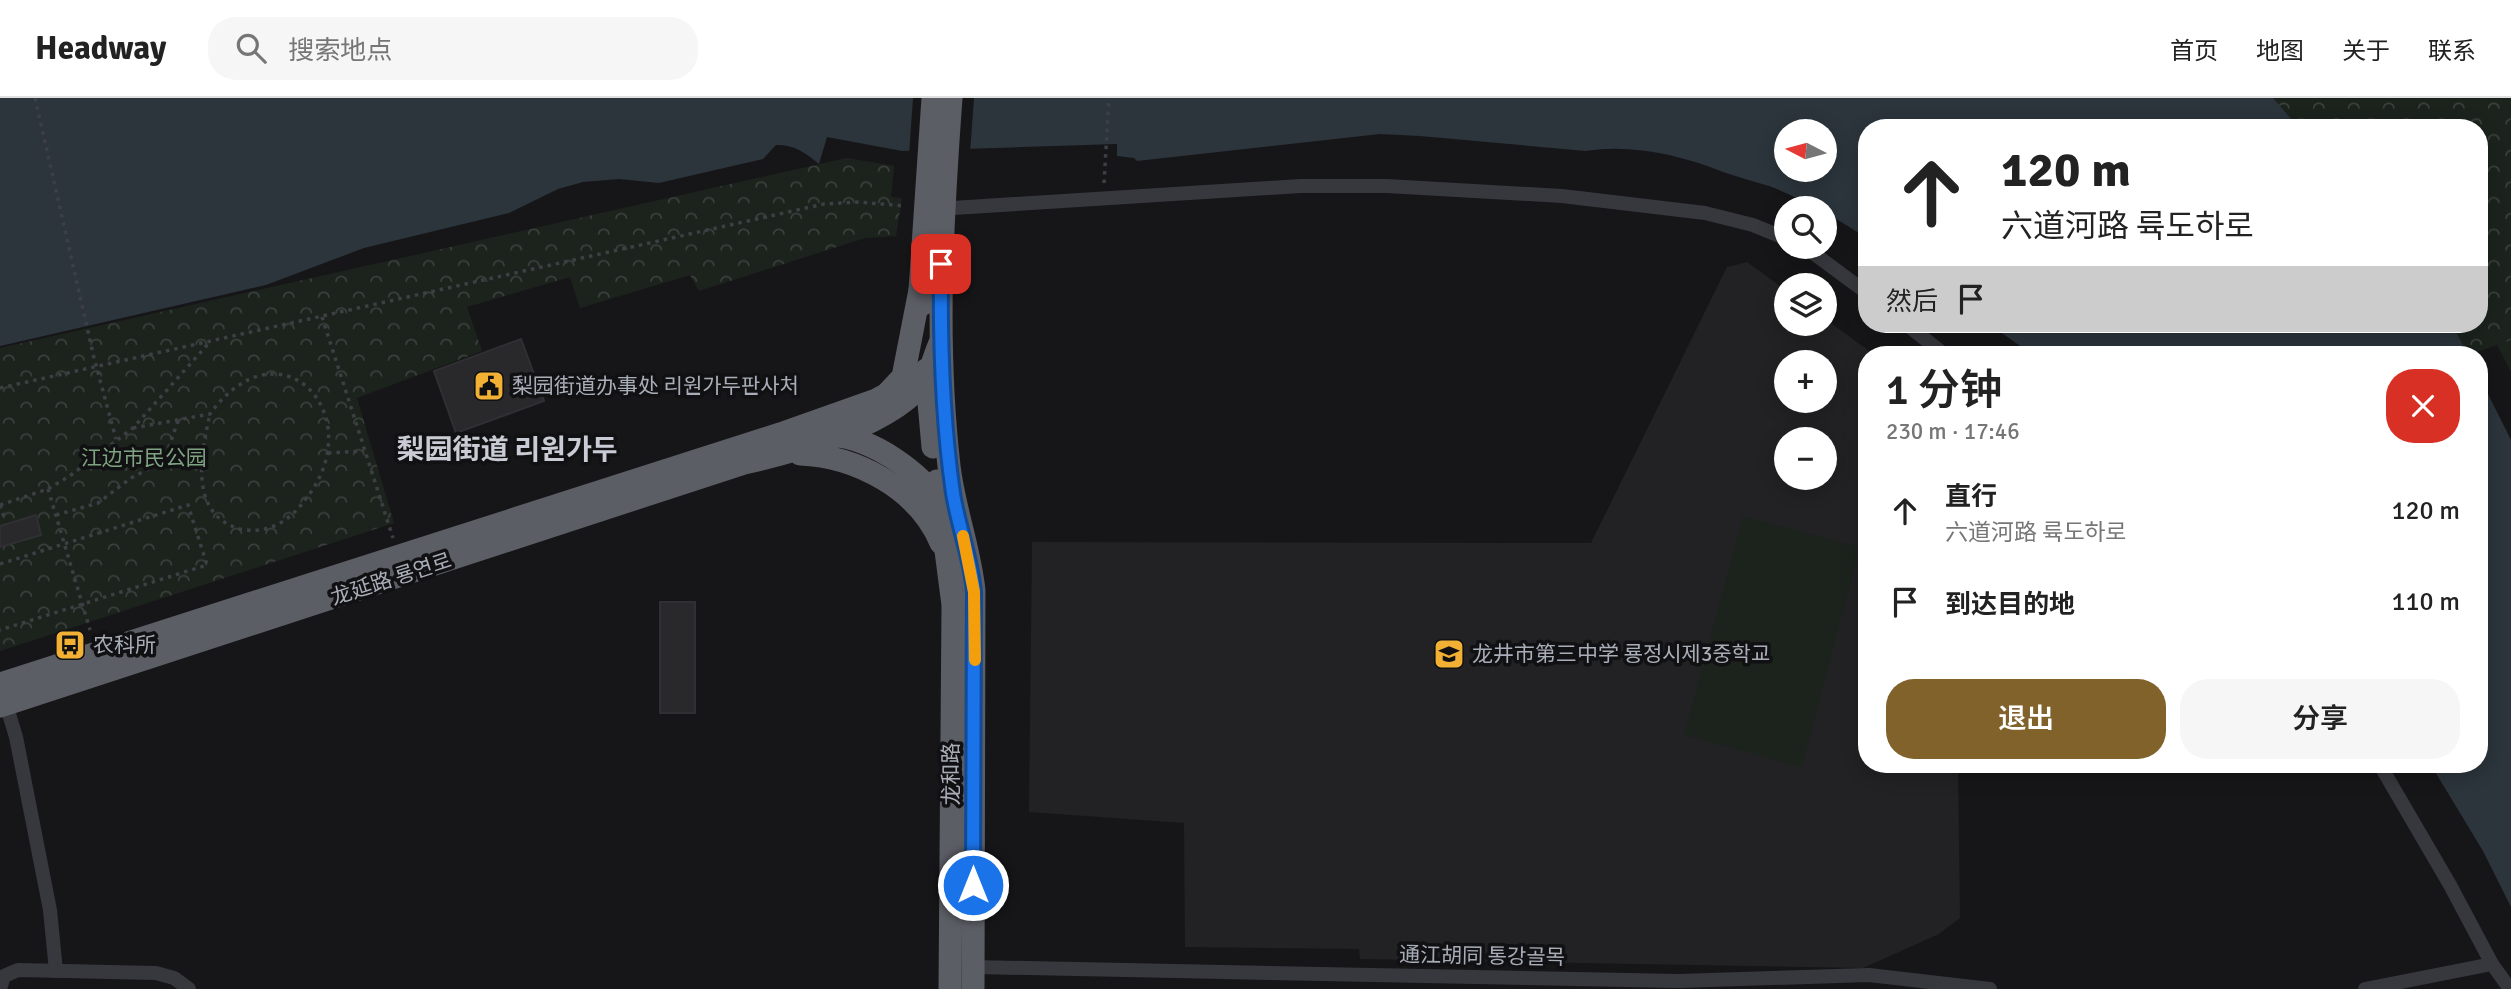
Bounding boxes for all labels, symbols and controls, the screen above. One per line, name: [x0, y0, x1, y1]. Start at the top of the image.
search box: [208, 17, 698, 80]
text: Headway: [35, 28, 166, 69]
icon: search: [232, 29, 270, 67]
text: 搜索地点: [288, 35, 392, 67]
text: 首页: [2170, 36, 2218, 66]
text: 地图: [2256, 36, 2304, 66]
text: 关于: [2342, 36, 2390, 66]
text: 联系: [2428, 36, 2476, 66]
north arrow: [1774, 119, 1838, 182]
map controls: [1774, 119, 1837, 490]
text: 120 m: [2001, 140, 2131, 200]
icon: ahead: [1886, 147, 1977, 238]
button: search: [1774, 196, 1837, 259]
text: 六道河路 륙도하로: [2001, 207, 2254, 246]
pin: [911, 234, 971, 294]
icon: arrive: [922, 245, 960, 283]
button: layers: [1774, 273, 1837, 336]
icon: arrive: [1952, 280, 1990, 318]
text: 然后: [1886, 286, 1938, 318]
button: +: [1774, 350, 1837, 413]
text: 1 分钟: [1886, 365, 2002, 416]
public building icon: 梨园街道办事处 리원가두판사처: [472, 369, 506, 403]
button: close: [2386, 369, 2460, 443]
place label: 梨园街道办事处 리원가두판사처: [512, 373, 799, 399]
text: 230 m · 17:46: [1886, 417, 2020, 446]
button: −: [1774, 427, 1837, 490]
district label: 梨园街道 리원가두: [396, 433, 618, 467]
park label: 江边市民公园: [81, 445, 207, 471]
text: 直行: [1945, 481, 1997, 513]
icon: ahead: [1886, 492, 1924, 530]
text: 120 m: [2391, 495, 2460, 527]
text: 六道河路 륙도하로: [1945, 518, 2127, 547]
street label: 龙延路 룡연로: [327, 547, 455, 611]
icon: arrive: [1886, 583, 1924, 621]
text: 110 m: [2391, 586, 2460, 618]
text: 到达目的地: [1945, 589, 2075, 621]
bus stop icon: 农科所: [53, 628, 87, 662]
place label: 农科所: [93, 632, 156, 658]
school or university icon: 龙井市第三中学 룡정시제3중학교: [1432, 637, 1466, 671]
place label: 龙井市第三中学 룡정시제3중학교: [1472, 641, 1770, 667]
button: 退出: [1886, 679, 2166, 759]
button: 分享: [2180, 679, 2460, 759]
street label: 龙和路: [938, 743, 964, 806]
position arrow: [936, 848, 1010, 922]
street label: 通江胡同 통강골목: [1399, 942, 1565, 970]

